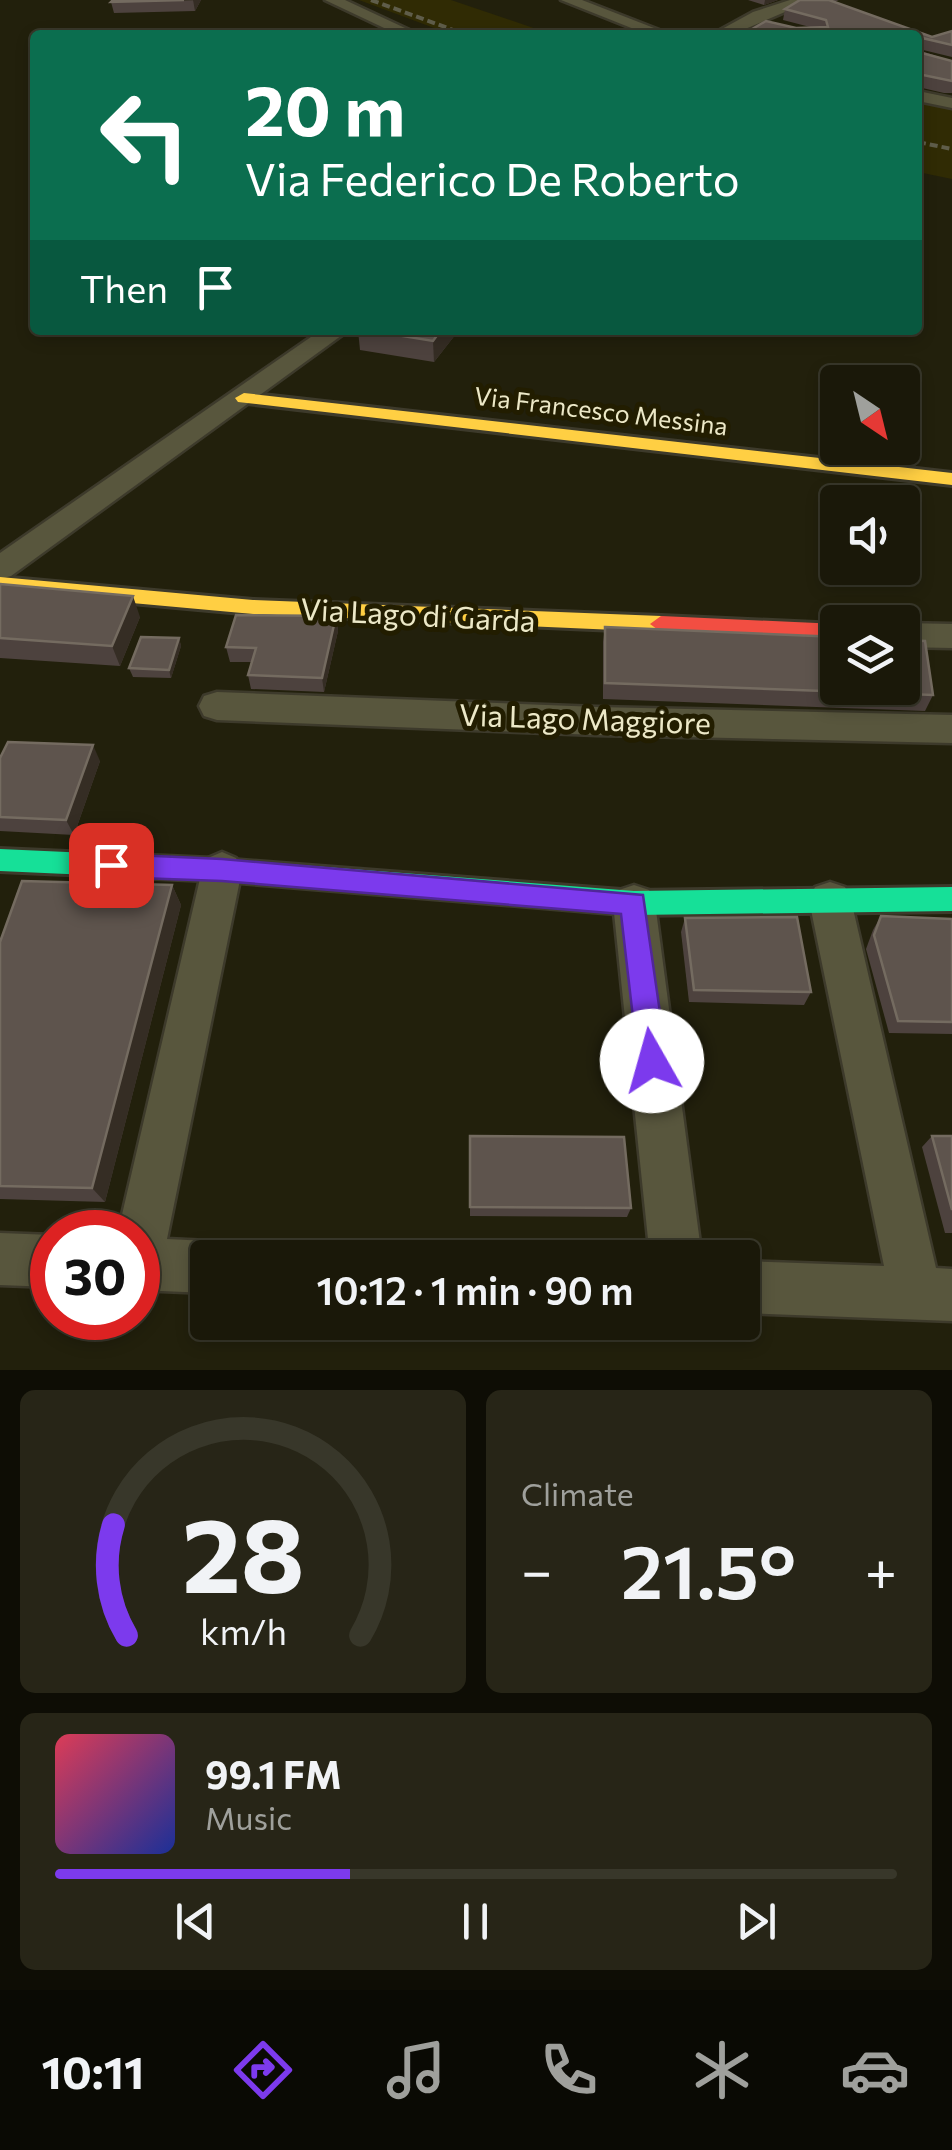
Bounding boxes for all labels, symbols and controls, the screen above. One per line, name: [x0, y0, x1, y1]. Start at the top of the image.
text: 20 m: [245, 65, 405, 150]
icon: left: [80, 70, 210, 200]
text: Via Federico De Roberto: [245, 150, 740, 205]
icon: arrive: [188, 260, 243, 315]
text: Then: [80, 264, 168, 311]
north arrow: [820, 365, 920, 465]
map controls: [820, 365, 920, 705]
street label: Via Francesco Messina: [473, 380, 730, 440]
button: sound: [820, 485, 920, 585]
street label: Via Lago di Garda: [300, 589, 537, 638]
button: layers: [820, 605, 920, 705]
street label: Via Lago Maggiore: [459, 695, 712, 740]
pin: [69, 823, 154, 908]
icon: arrive: [84, 838, 139, 893]
position arrow: [600, 1009, 704, 1113]
speed limit sign: 30: [30, 1210, 160, 1340]
text: 10:12 · 1 min · 90 m: [317, 1266, 633, 1313]
text: Climate: [521, 1473, 634, 1513]
text: 28: [182, 1487, 304, 1614]
text: 21.5°: [621, 1523, 796, 1614]
text: −: [521, 1535, 552, 1602]
text: +: [865, 1535, 897, 1602]
text: km/h: [200, 1609, 286, 1652]
text: 99.1 FM: [205, 1750, 342, 1797]
text: Music: [205, 1797, 292, 1837]
icon: previous: [168, 1894, 223, 1949]
icon: pause: [448, 1894, 503, 1949]
icon: next: [729, 1894, 784, 1949]
icon: directions: [228, 2035, 298, 2105]
icon: music: [381, 2035, 451, 2105]
icon: phone: [534, 2035, 604, 2105]
icon: climate: [687, 2035, 757, 2105]
icon: car: [840, 2035, 910, 2105]
text: 10:11: [42, 2043, 144, 2098]

